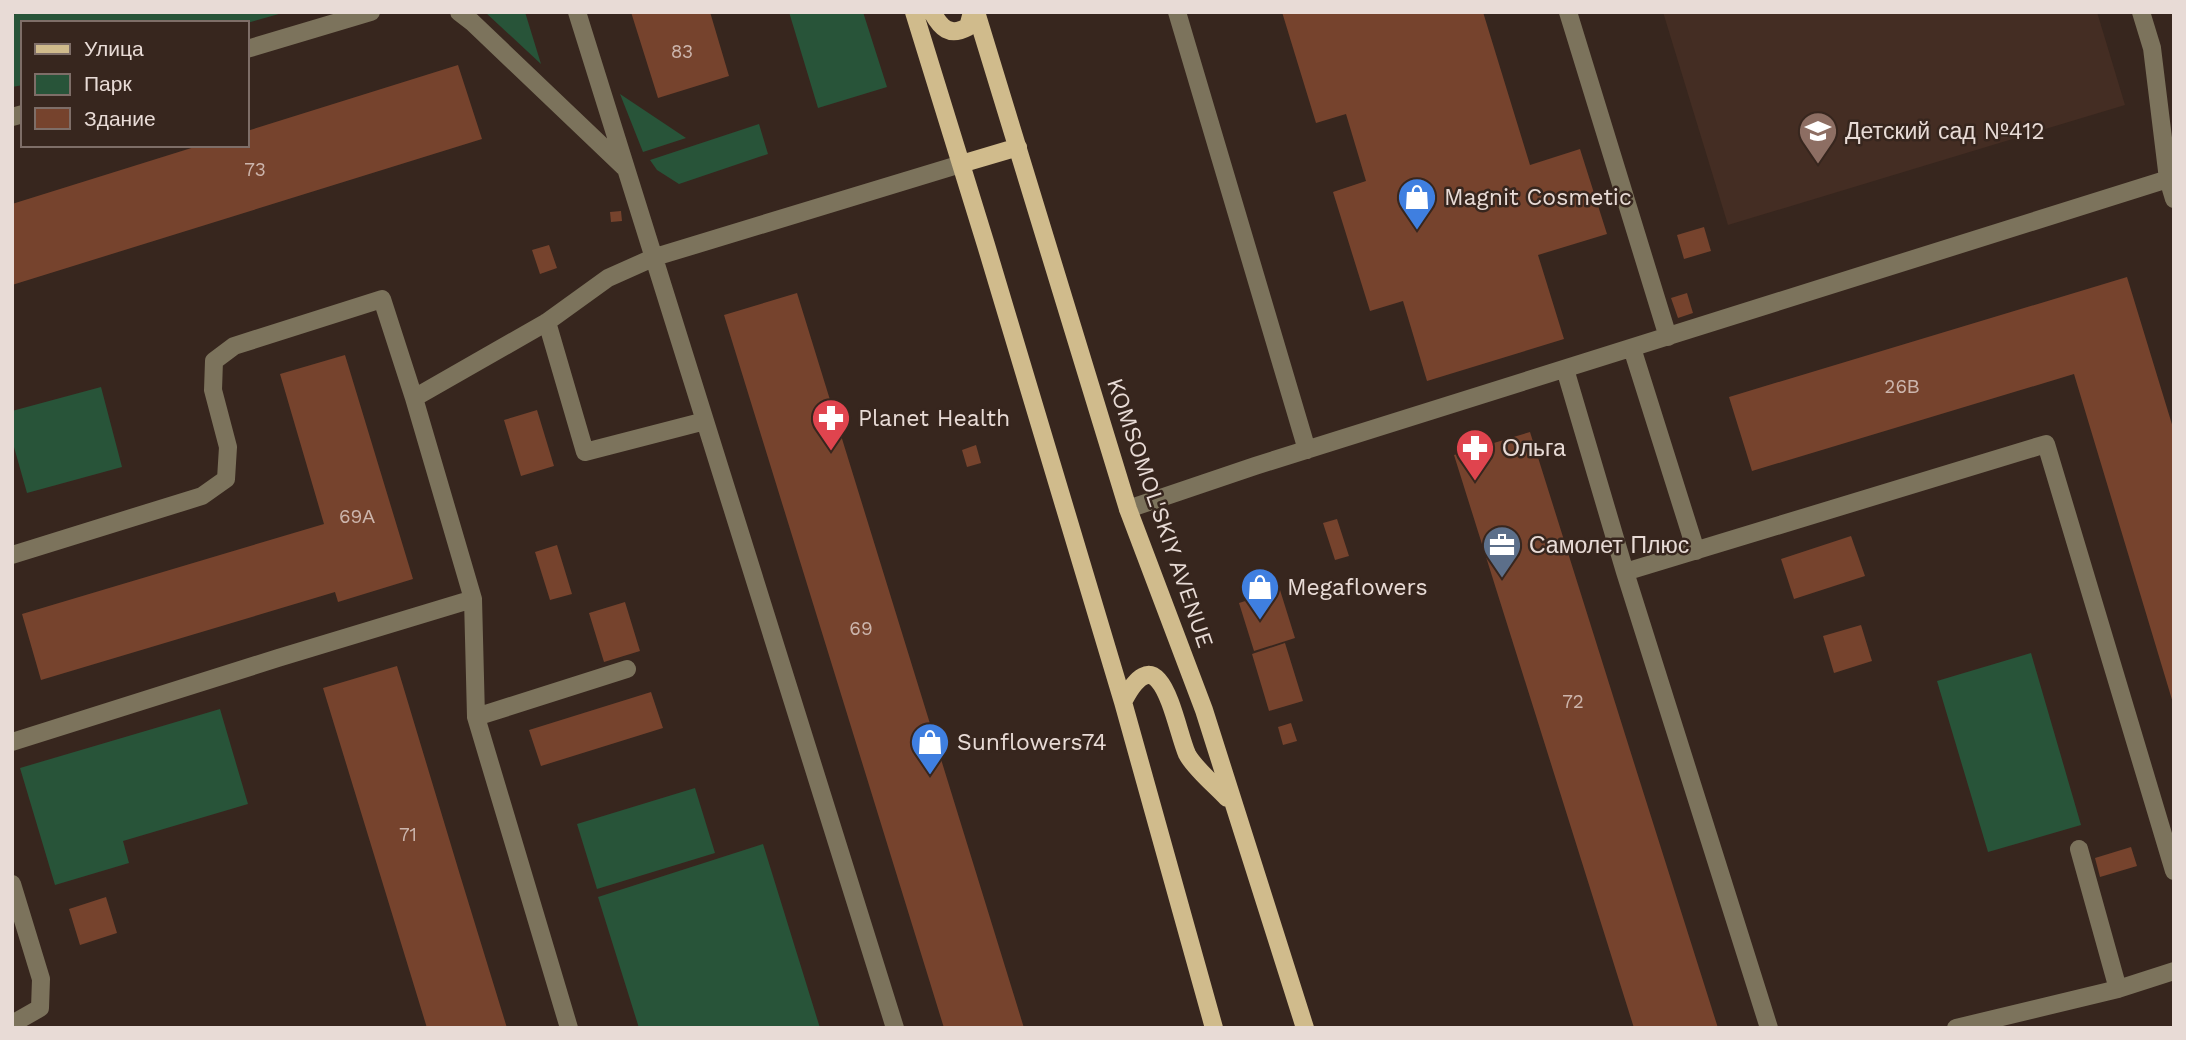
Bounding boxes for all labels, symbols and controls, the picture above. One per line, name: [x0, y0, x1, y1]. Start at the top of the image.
legend: [21, 21, 248, 147]
text: Улица: [84, 36, 144, 61]
house number: 83: [671, 40, 693, 63]
text: Парк: [84, 71, 132, 96]
text: Здание: [84, 106, 156, 131]
school or university icon: Детский сад №412: [1797, 110, 1839, 165]
place label: Детский сад №412: [1845, 118, 2045, 145]
house number: 73: [244, 158, 266, 181]
shop icon: Magnit Cosmetic: [1396, 176, 1438, 231]
place label: Magnit Cosmetic: [1444, 184, 1632, 211]
street label: KOMSOMOL'SKIY AVENUE: [1101, 375, 1219, 651]
house number: 26В: [1884, 375, 1920, 398]
pharmacy icon: Planet Health: [810, 397, 852, 452]
place label: Planet Health: [858, 405, 1010, 432]
pharmacy icon: Ольга: [1454, 427, 1496, 482]
place label: Ольга: [1502, 435, 1566, 462]
house number: 69А: [339, 505, 375, 528]
office icon: Самолет Плюс: [1481, 524, 1523, 579]
place label: Самолет Плюс: [1529, 532, 1689, 559]
shop icon: Megaflowers: [1239, 566, 1281, 621]
place label: Megaflowers: [1287, 574, 1428, 601]
house number: 69: [849, 617, 873, 640]
house number: 72: [1562, 690, 1584, 713]
shop icon: Sunflowers74: [909, 721, 951, 776]
place label: Sunflowers74: [957, 729, 1107, 756]
house number: 71: [399, 823, 417, 846]

